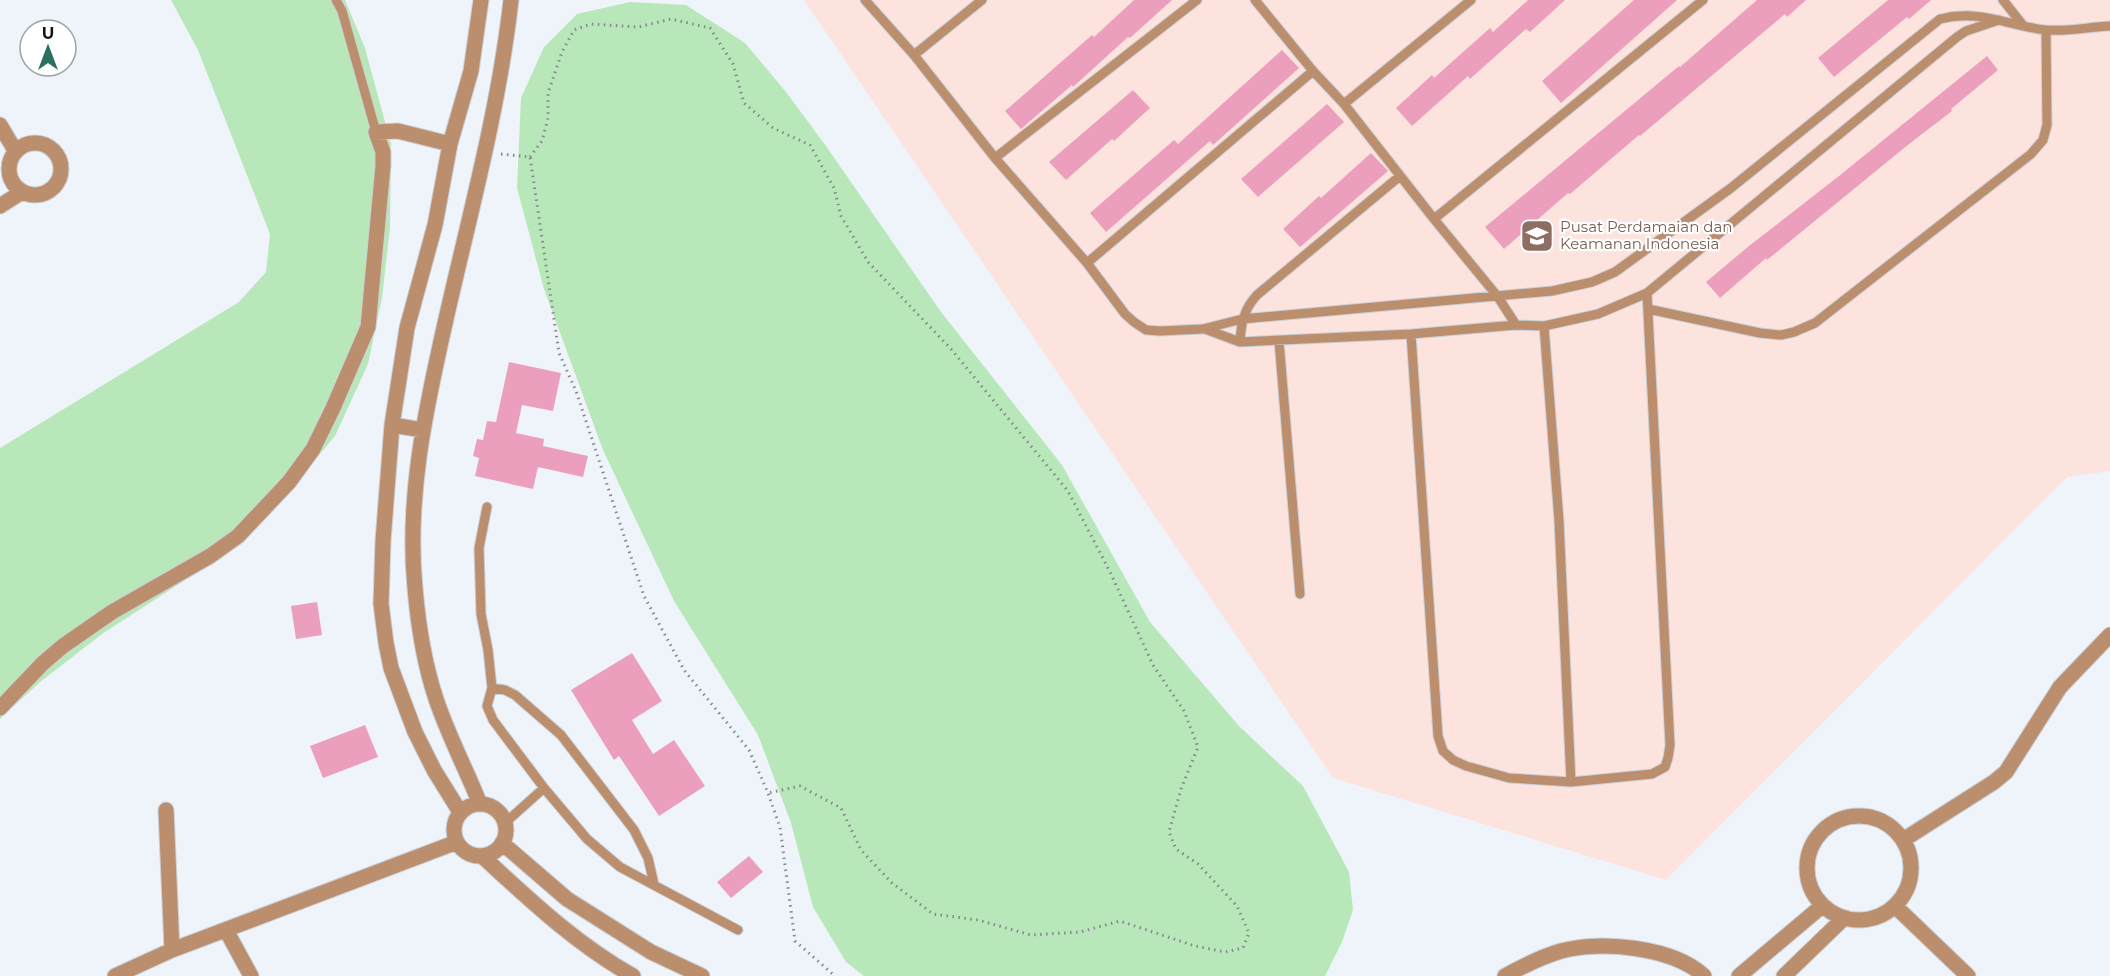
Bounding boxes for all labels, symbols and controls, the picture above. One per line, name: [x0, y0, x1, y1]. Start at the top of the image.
north arrow: [18, 18, 78, 78]
text: U: [42, 24, 54, 43]
place label: Pusat Perdamaian dan Keamanan Indonesia: [1560, 217, 1732, 253]
school or university icon: Pusat Perdamaian dan Keamanan Indonesia: [1519, 218, 1555, 254]

